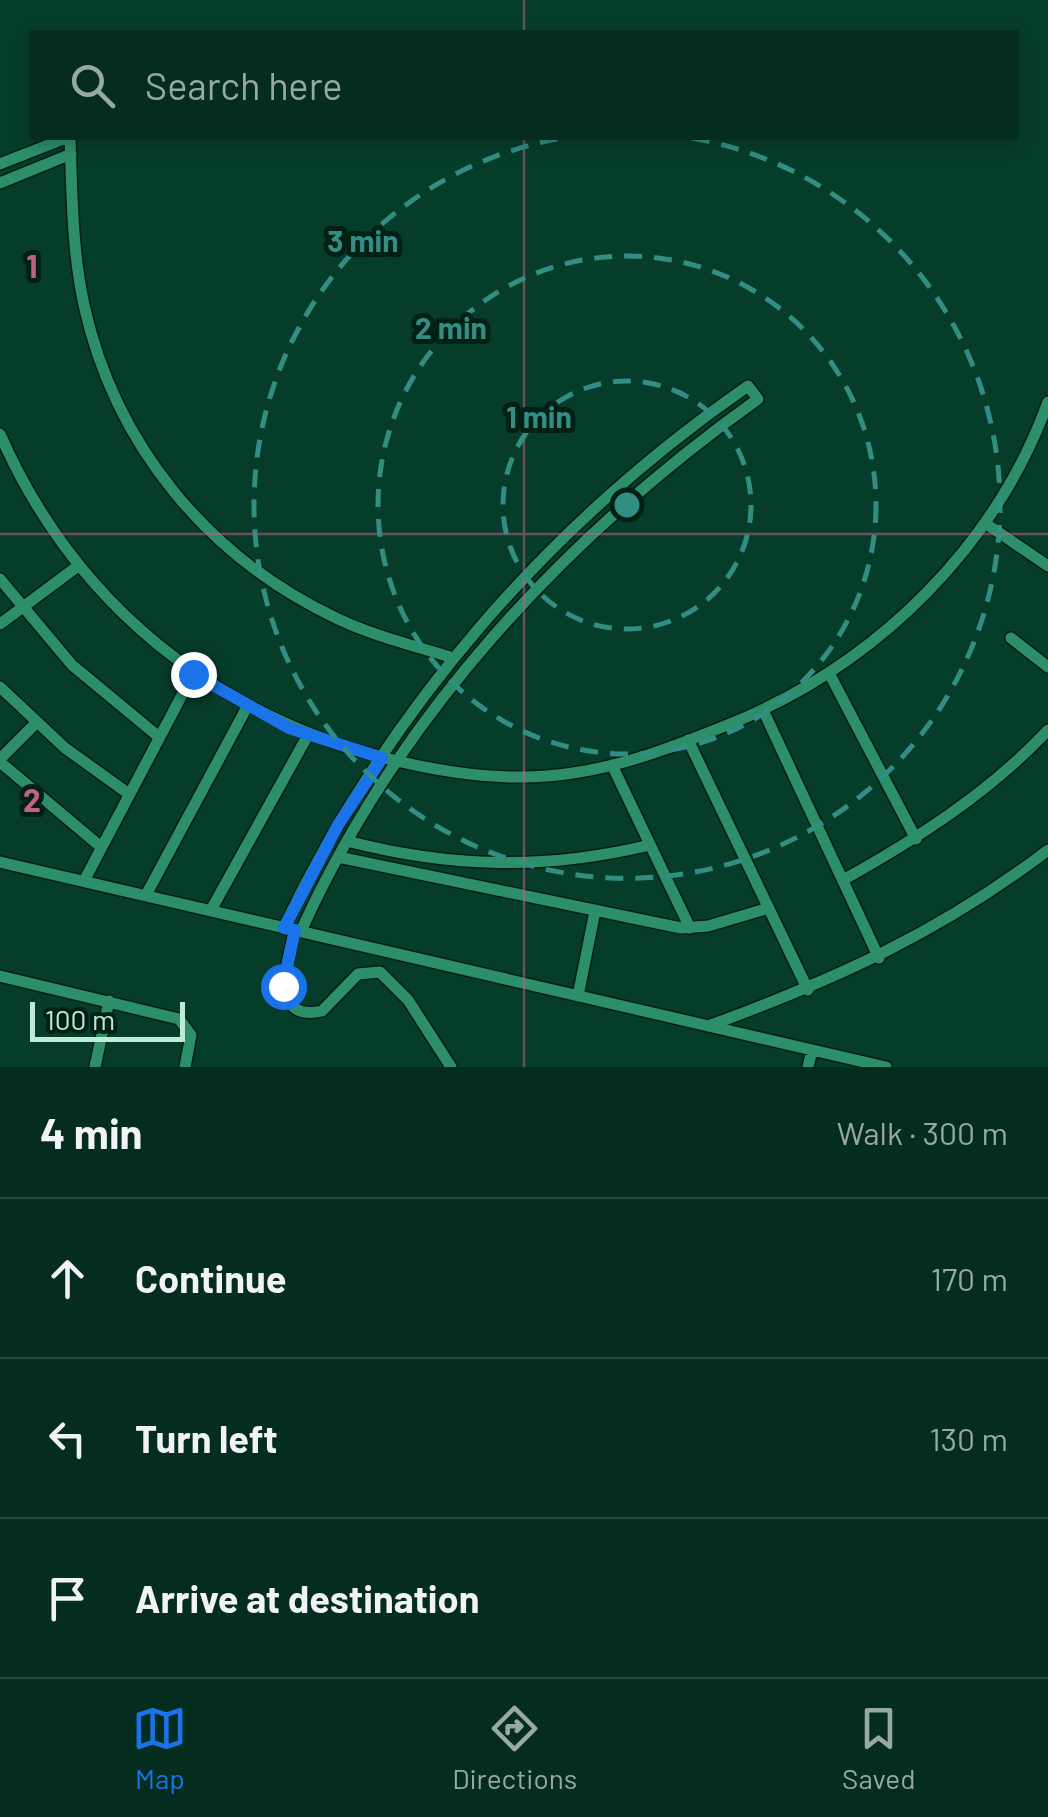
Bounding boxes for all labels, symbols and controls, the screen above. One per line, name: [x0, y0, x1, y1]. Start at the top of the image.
search box: [30, 30, 1018, 140]
icon: search: [65, 58, 120, 113]
text: Search here: [145, 62, 343, 108]
text: 3 min: [327, 222, 399, 258]
text: 1: [26, 246, 38, 284]
text: 2 min: [415, 309, 487, 345]
text: 1 min: [506, 398, 572, 434]
centre of rings: [609, 487, 645, 523]
route end: [171, 652, 217, 698]
text: 2: [23, 780, 41, 818]
route start: [261, 964, 307, 1010]
scale bar: [30, 997, 185, 1042]
text: 100 m: [45, 1002, 115, 1036]
text: 4 min: [40, 1107, 143, 1157]
text: Walk · 300 m: [837, 1113, 1008, 1151]
icon: ahead: [40, 1251, 95, 1306]
text: Continue: [135, 1255, 286, 1301]
text: 170 m: [931, 1259, 1008, 1297]
icon: left: [40, 1411, 95, 1466]
text: Turn left: [135, 1415, 278, 1461]
text: 130 m: [929, 1419, 1008, 1457]
icon: arrive: [40, 1571, 95, 1626]
text: Arrive at destination: [135, 1575, 480, 1621]
tab: Map: [132, 1701, 187, 1795]
tab: Directions: [452, 1701, 577, 1795]
tab: Saved: [842, 1701, 916, 1795]

